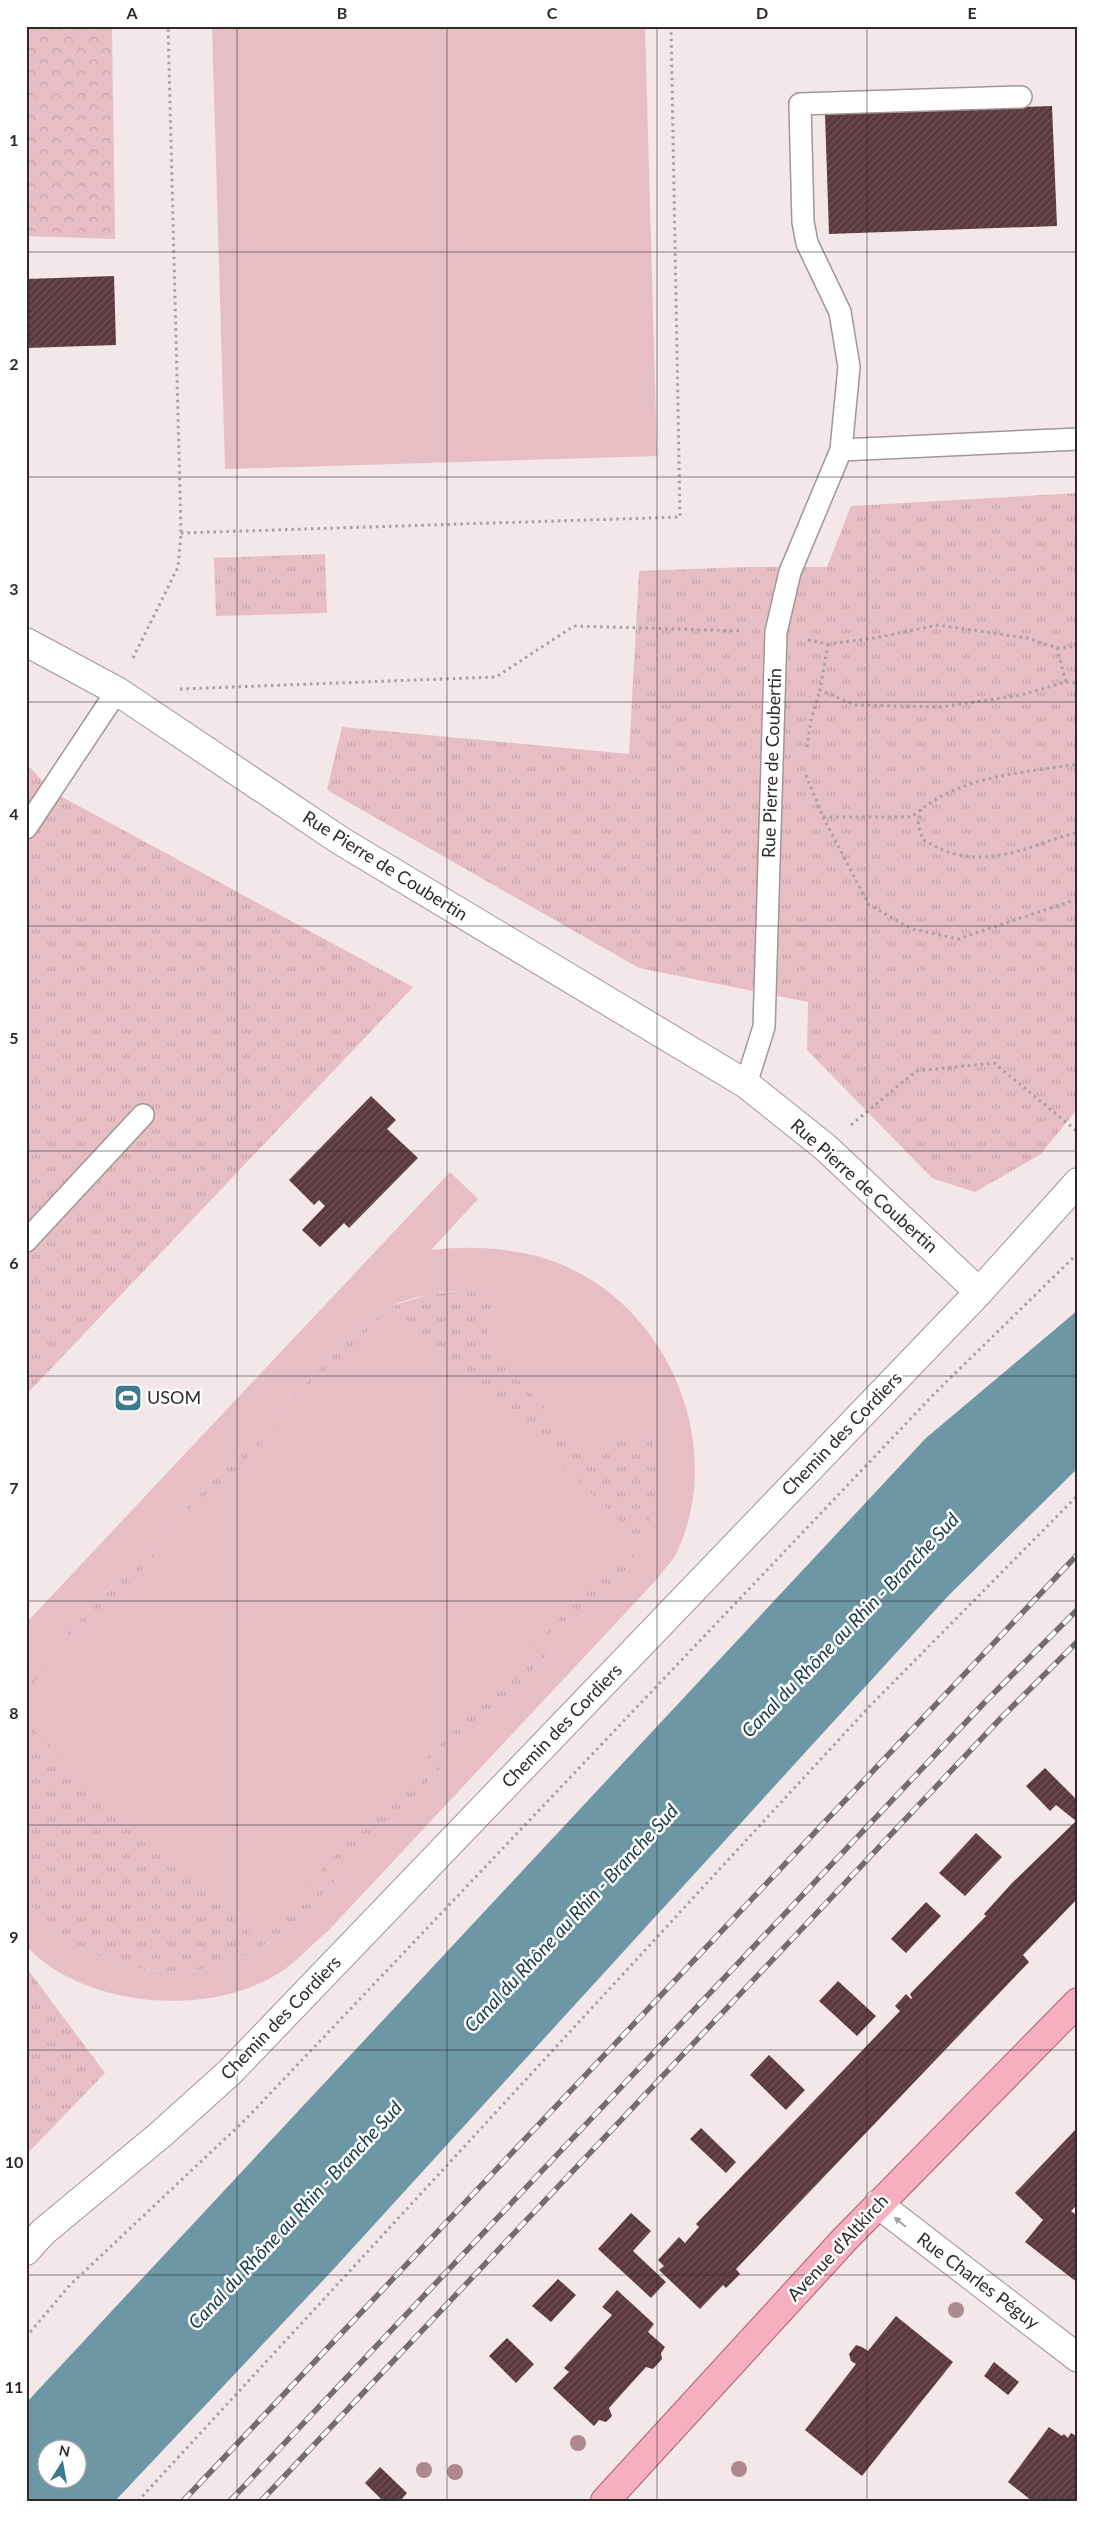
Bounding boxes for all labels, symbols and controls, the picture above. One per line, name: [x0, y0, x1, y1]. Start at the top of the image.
text: A: [125, 3, 138, 22]
text: B: [337, 3, 347, 22]
text: C: [547, 3, 558, 22]
text: D: [756, 3, 768, 22]
text: E: [967, 3, 977, 22]
text: 1: [9, 130, 19, 149]
text: 2: [9, 354, 19, 373]
text: 3: [9, 579, 19, 598]
street label: Rue Pierre de Coubertin: [757, 668, 785, 858]
text: 4: [9, 804, 19, 823]
street label: Rue Pierre de Coubertin: [299, 805, 472, 925]
text: 5: [9, 1028, 19, 1047]
street label: Rue Pierre de Coubertin: [787, 1114, 943, 1257]
text: 6: [9, 1253, 19, 1272]
street label: Chemin des Cordiers: [776, 1367, 906, 1500]
sports icon: USOM: [113, 1383, 143, 1413]
place label: USOM: [147, 1386, 201, 1408]
text: 7: [9, 1478, 19, 1497]
water label: Canal du Rhône au Rhin - Branche Sud: [736, 1508, 963, 1742]
street label: Chemin des Cordiers: [496, 1659, 626, 1792]
text: 8: [9, 1703, 19, 1722]
water label: Canal du Rhône au Rhin - Branche Sud: [459, 1799, 682, 2036]
text: 9: [9, 1927, 19, 1946]
street label: Chemin des Cordiers: [215, 1951, 345, 2084]
water label: Canal du Rhône au Rhin - Branche Sud: [183, 2096, 406, 2333]
text: 10: [5, 2152, 23, 2171]
street label: Avenue d'Altkirch: [782, 2189, 892, 2305]
one-way arrow: [894, 2216, 907, 2227]
street label: Rue Charles Péguy: [913, 2227, 1045, 2334]
text: 11: [5, 2377, 23, 2396]
north arrow: [38, 2440, 88, 2490]
text: N: [58, 2441, 71, 2460]

